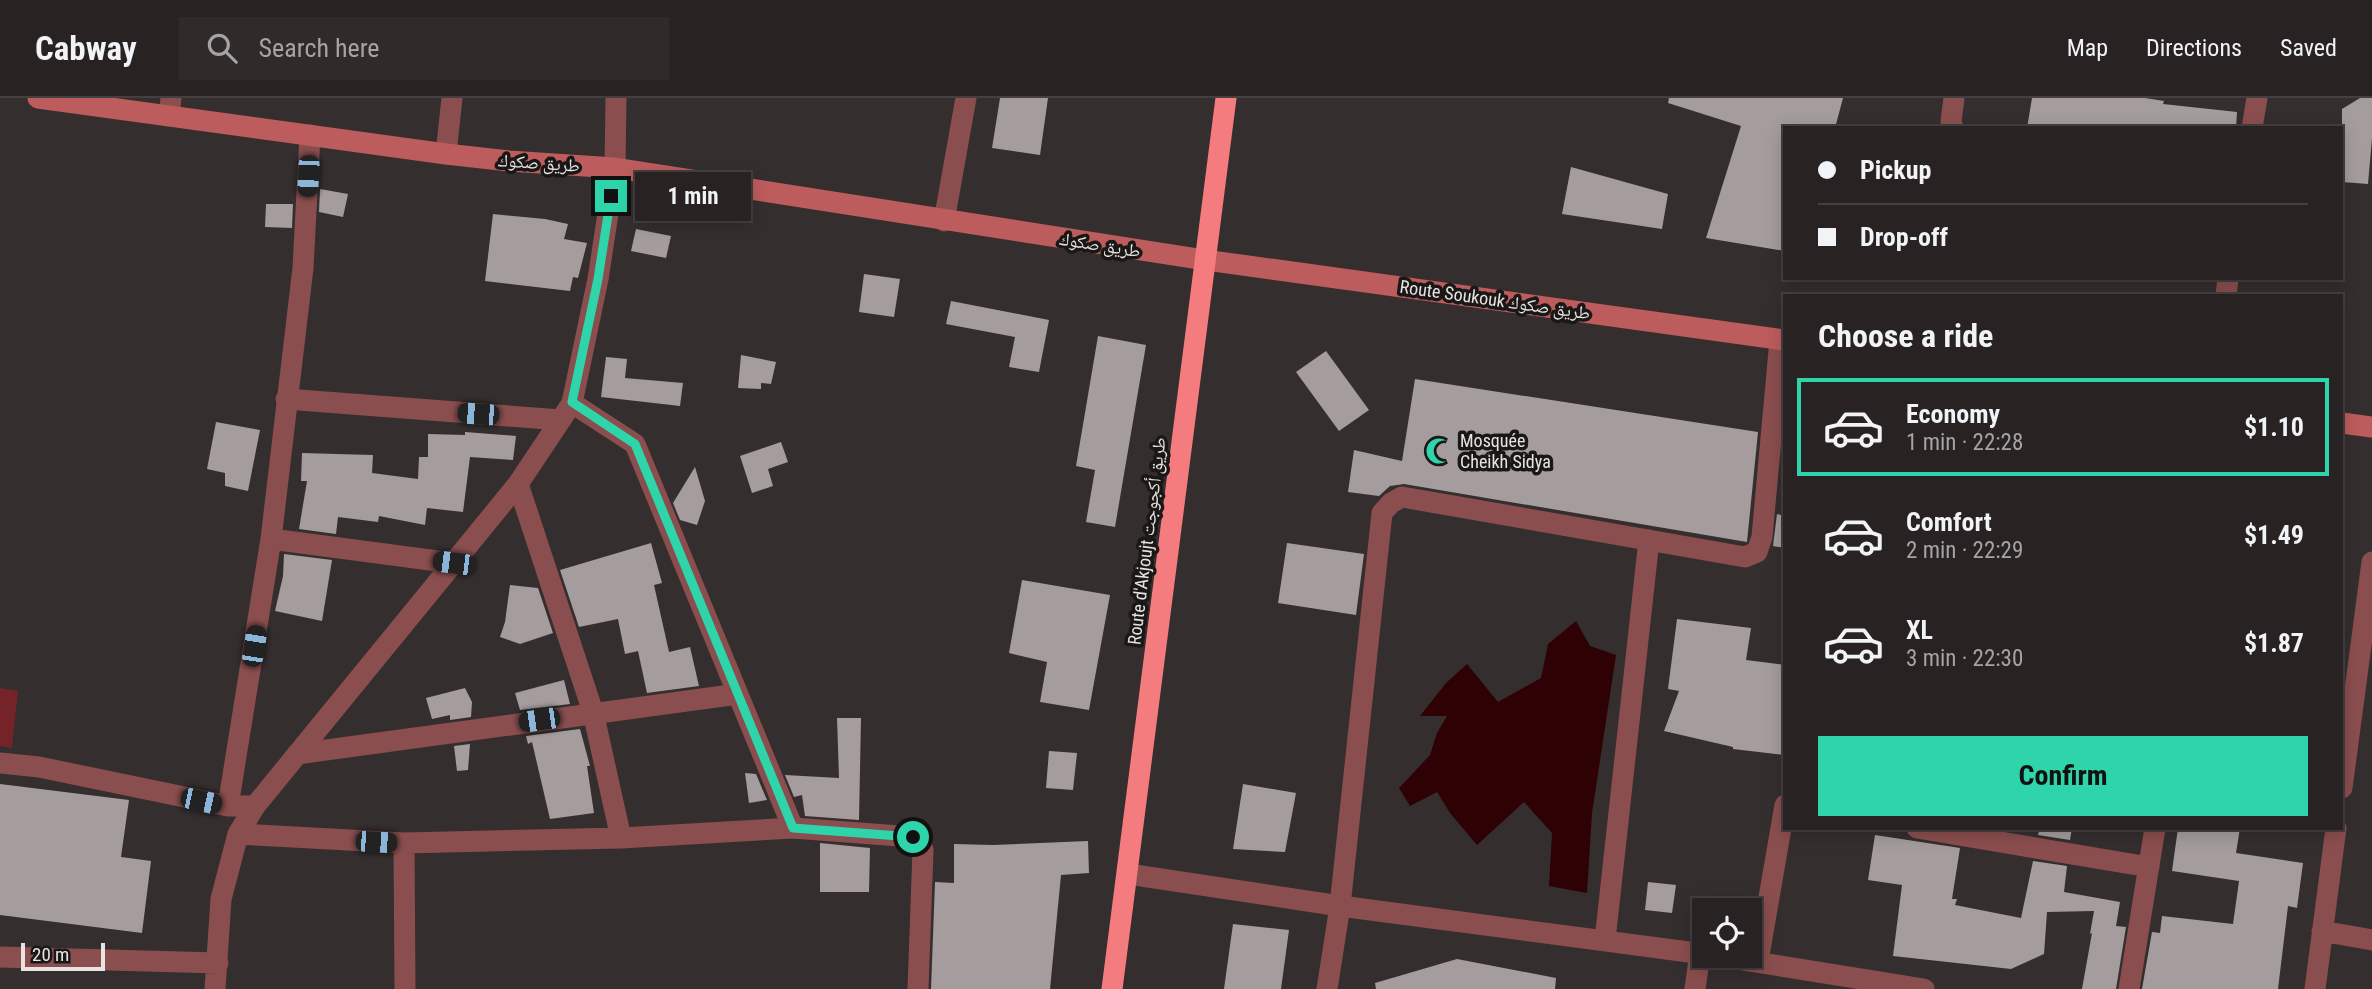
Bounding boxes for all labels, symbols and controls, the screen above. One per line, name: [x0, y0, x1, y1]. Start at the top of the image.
search box: [179, 17, 669, 80]
text: Cabway: [35, 29, 137, 68]
icon: search: [203, 29, 241, 67]
text: Search here: [259, 33, 380, 63]
text: Map: [2067, 34, 2108, 62]
text: Directions: [2146, 34, 2242, 62]
text: Saved: [2280, 34, 2337, 62]
street label: طريق صكوك: [497, 149, 581, 177]
car: [297, 154, 320, 198]
text: Pickup: [1860, 155, 1931, 185]
callout: 1 min: [636, 172, 751, 220]
route end: [595, 180, 627, 212]
text: 1 min: [667, 183, 719, 210]
text: Drop-off: [1860, 222, 1948, 252]
street label: طريق صكوك: [1058, 228, 1142, 262]
street label: Route Soukouk طريق صكوك: [1398, 276, 1592, 324]
text: Choose a ride: [1818, 317, 1993, 355]
icon: car: [1822, 396, 1885, 459]
text: Economy: [1906, 399, 2000, 429]
car: [457, 402, 500, 426]
text: $1.10: [2244, 412, 2304, 442]
text: 1 min · 22:28: [1906, 429, 2023, 456]
place label: Mosquée Cheikh Sidya: [1460, 430, 1551, 472]
street label: Route d'Akjoujt طريق أكجوجت: [1123, 436, 1171, 646]
mosque icon: Mosquée Cheikh Sidya: [1424, 436, 1454, 466]
icon: car: [1822, 504, 1885, 567]
text: Comfort: [1906, 507, 1992, 537]
text: $1.49: [2244, 520, 2304, 550]
text: 2 min · 22:29: [1906, 537, 2023, 564]
car: [431, 550, 476, 576]
icon: car: [1822, 612, 1885, 675]
text: XL: [1906, 615, 1933, 645]
car: [241, 624, 268, 668]
text: $1.87: [2244, 628, 2304, 658]
text: 3 min · 22:30: [1906, 645, 2023, 672]
car: [517, 707, 562, 733]
button: Confirm: [1818, 736, 2308, 816]
car: [179, 786, 224, 816]
route start: [897, 821, 929, 853]
car: [355, 830, 398, 854]
map controls: [1692, 898, 1762, 968]
button: locate: [1692, 898, 1762, 968]
scale bar: [21, 940, 105, 972]
text: 20 m: [32, 943, 69, 966]

